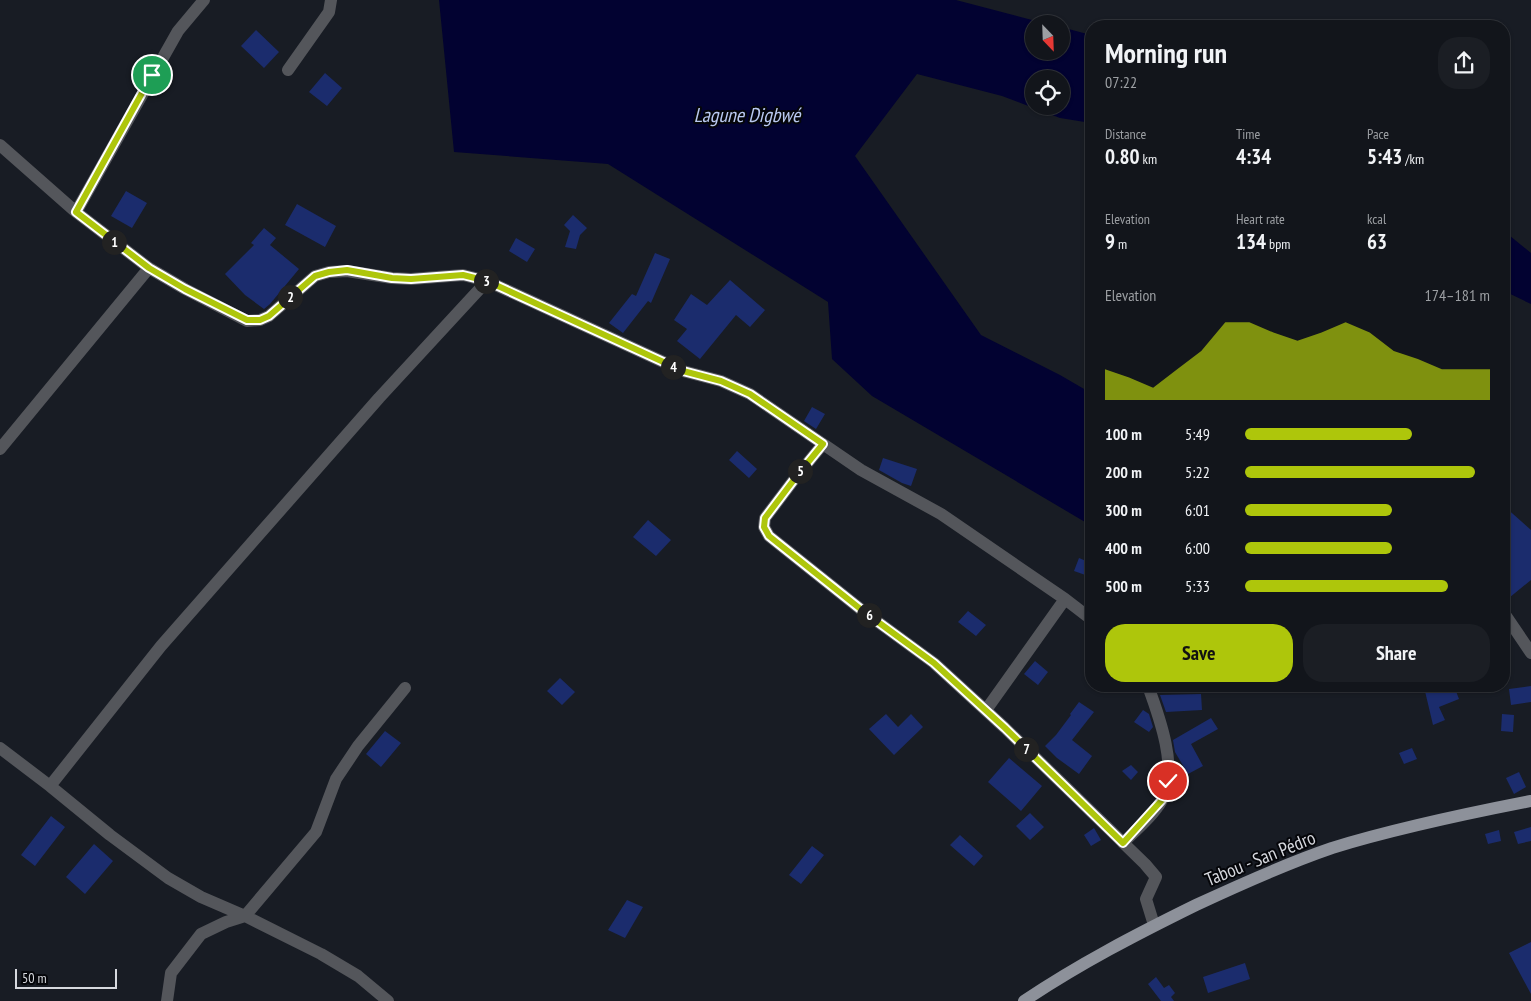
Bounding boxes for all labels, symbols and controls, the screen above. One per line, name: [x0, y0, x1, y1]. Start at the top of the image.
north arrow: [1025, 15, 1070, 60]
map controls: [1025, 15, 1070, 115]
text: Morning run: [1105, 34, 1227, 71]
button: share: [1438, 37, 1490, 89]
pin: [131, 54, 173, 96]
icon: arrive: [138, 61, 166, 89]
button: locate: [1025, 70, 1070, 115]
text: 07:22: [1105, 72, 1137, 92]
water label: Lagune Digbwé: [694, 102, 802, 128]
text: Distance: [1105, 125, 1146, 143]
text: Time: [1236, 125, 1260, 143]
text: Pace: [1367, 125, 1389, 143]
text: 0.80: [1105, 143, 1140, 170]
text: 4:34: [1236, 143, 1271, 170]
text: 5:43: [1367, 143, 1402, 170]
text: km: [1140, 150, 1157, 168]
text: /km: [1402, 150, 1424, 168]
text: Elevation: [1105, 210, 1150, 228]
text: Heart rate: [1236, 210, 1285, 228]
text: kcal: [1367, 210, 1386, 228]
text: 9: [1105, 228, 1115, 255]
text: 134: [1236, 228, 1266, 255]
text: 63: [1367, 228, 1387, 255]
pin: 1: [102, 230, 126, 254]
text: 1: [111, 233, 118, 251]
text: m: [1115, 235, 1127, 253]
text: bpm: [1266, 235, 1290, 253]
pin: 3: [474, 268, 498, 294]
text: 3: [483, 272, 490, 290]
pin: 2: [278, 284, 302, 310]
text: Elevation: [1105, 285, 1156, 305]
text: 174–181 m: [1425, 285, 1490, 305]
text: 2: [287, 288, 294, 306]
pin: 4: [660, 354, 686, 380]
text: 4: [670, 358, 677, 376]
text: 100 m: [1105, 424, 1142, 444]
text: 5:49: [1185, 424, 1210, 444]
pin: 5: [788, 458, 812, 484]
text: 5: [797, 462, 804, 480]
text: 200 m: [1105, 462, 1142, 482]
text: 5:22: [1185, 462, 1210, 482]
text: 300 m: [1105, 500, 1142, 520]
text: 6:01: [1185, 500, 1210, 520]
text: 400 m: [1105, 538, 1142, 558]
text: 6:00: [1185, 538, 1210, 558]
text: 500 m: [1105, 576, 1142, 596]
text: 5:33: [1185, 576, 1210, 596]
pin: 6: [856, 602, 882, 628]
text: 6: [866, 606, 873, 624]
button: Save: [1105, 624, 1293, 682]
button: Share: [1303, 624, 1490, 682]
pin: 7: [1014, 736, 1038, 762]
text: 7: [1023, 740, 1030, 758]
pin: [1147, 760, 1189, 802]
icon: check: [1154, 767, 1182, 795]
street label: Tabou - San Pédro: [1201, 825, 1319, 891]
scale bar: [15, 966, 118, 989]
text: 50 m: [22, 969, 47, 987]

